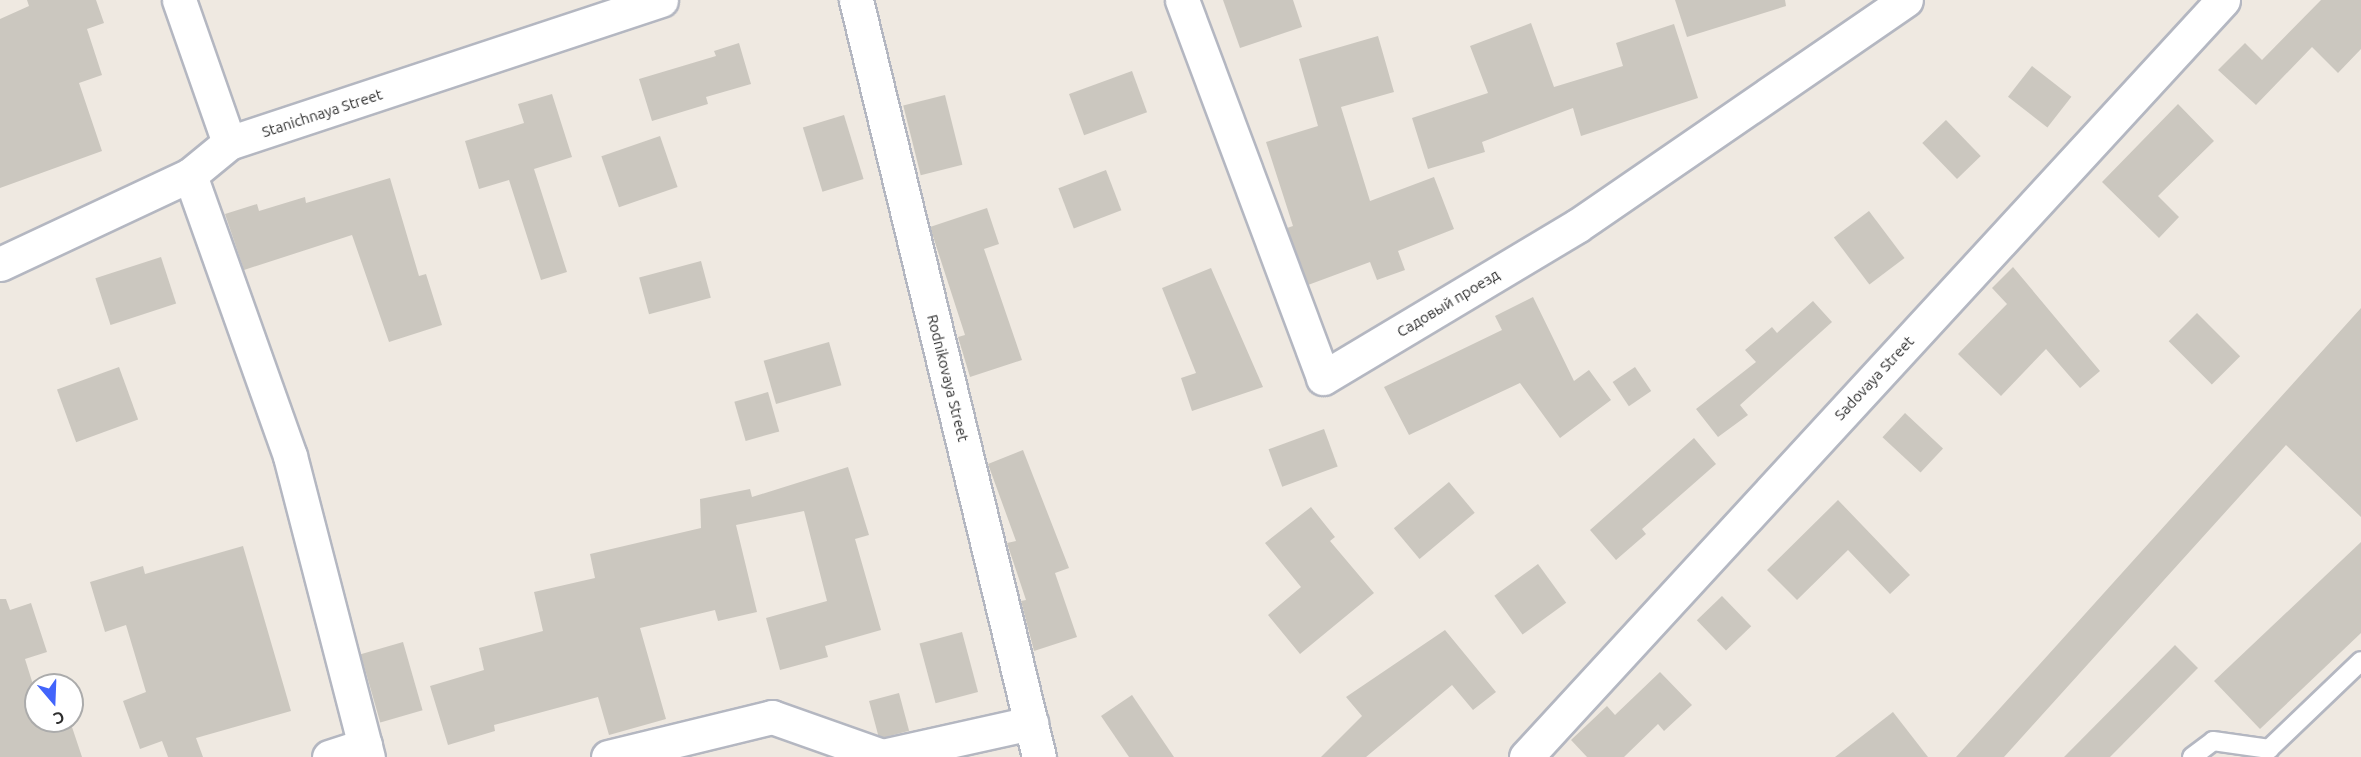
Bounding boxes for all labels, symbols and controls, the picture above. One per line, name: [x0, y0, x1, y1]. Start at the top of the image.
street label: Stanichnaya Street: [259, 85, 385, 141]
street label: Садовый проезд: [1393, 265, 1503, 341]
street label: Rodnikovaya Street: [924, 313, 972, 443]
street label: Sadovaya Street: [1830, 332, 1918, 424]
north arrow: [24, 673, 84, 733]
text: С: [51, 708, 67, 728]

